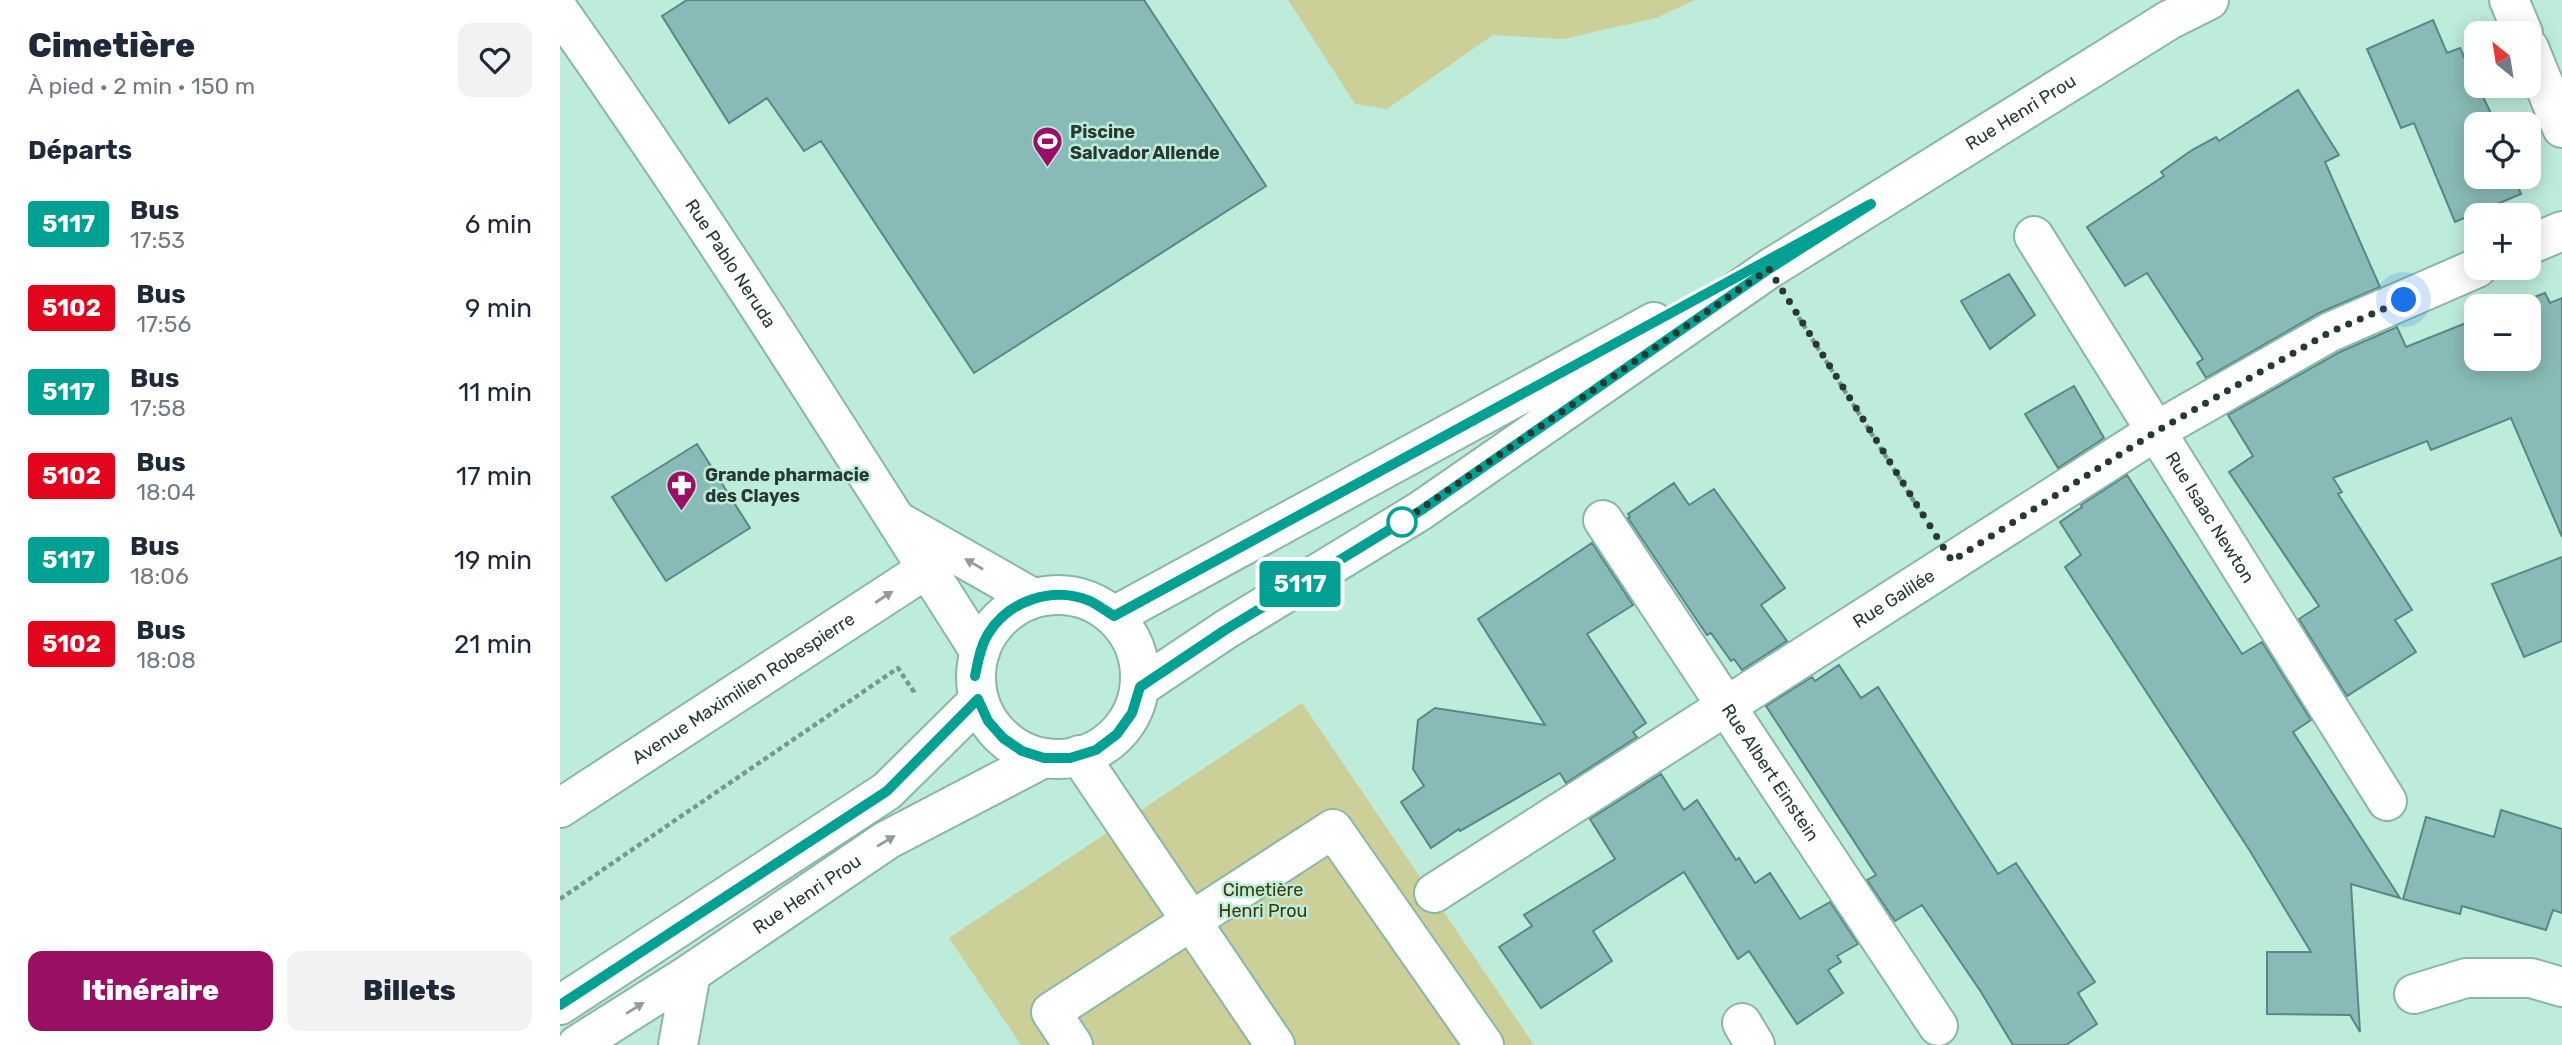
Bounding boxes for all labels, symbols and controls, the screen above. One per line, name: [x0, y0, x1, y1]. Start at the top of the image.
north arrow: [2464, 21, 2541, 98]
map controls: [2464, 21, 2541, 371]
button: heart: [458, 23, 532, 97]
text: Cimetière: [28, 26, 195, 65]
street label: Rue Henri Prou: [1961, 70, 2080, 155]
text: À pied · 2 min · 150 m: [28, 72, 255, 100]
button: locate: [2464, 112, 2541, 189]
place label: Piscine Salvador Allende: [1070, 121, 1220, 164]
sports icon: Piscine Salvador Allende: [1030, 125, 1064, 169]
text: Départs: [28, 135, 132, 166]
text: Bus: [130, 195, 179, 226]
street label: Rue Pablo Neruda: [680, 195, 781, 332]
button: +: [2464, 203, 2541, 280]
text: 6 min: [465, 209, 532, 240]
text: 5117: [42, 210, 95, 238]
text: 17:53: [130, 226, 185, 254]
text: Bus: [136, 279, 186, 310]
your location: [2386, 282, 2421, 317]
text: 9 min: [465, 293, 532, 324]
text: 5102: [42, 294, 101, 322]
button: −: [2464, 294, 2541, 371]
text: 17:56: [136, 310, 191, 338]
text: Bus: [130, 363, 179, 394]
text: 11 min: [458, 377, 532, 408]
text: 5117: [42, 378, 95, 406]
text: 17:58: [130, 394, 186, 422]
text: Bus: [136, 447, 186, 478]
street label: Rue Isaac Newton: [2161, 448, 2259, 587]
text: 17 min: [456, 461, 532, 492]
text: 5102: [42, 462, 101, 490]
place label: Grande pharmacie des Clayes: [705, 464, 870, 507]
pharmacy icon: Grande pharmacie des Clayes: [665, 468, 699, 512]
text: 18:04: [136, 478, 195, 506]
unlabelled marker: [1387, 507, 1417, 537]
text: Bus: [130, 531, 179, 562]
text: 19 min: [454, 545, 532, 576]
text: 5117: [42, 546, 95, 574]
one-way arrow: [964, 558, 984, 570]
line badge: 5117: [1251, 561, 1349, 607]
text: 18:06: [130, 562, 189, 590]
street label: Rue Galilée: [1849, 564, 1939, 633]
text: 5117: [1274, 570, 1326, 598]
one-way arrow: [874, 590, 894, 603]
street label: Avenue Maximilien Robespierre: [628, 608, 859, 769]
text: Bus: [136, 615, 186, 646]
text: 21 min: [454, 629, 532, 660]
text: 5102: [42, 630, 101, 658]
text: 18:08: [136, 646, 196, 674]
street label: Rue Albert Einstein: [1717, 700, 1824, 845]
one-way arrow: [876, 835, 895, 848]
street label: Rue Henri Prou: [749, 850, 865, 939]
park label: Cimetière Henri Prou: [1219, 879, 1307, 922]
button: Itinéraire: [28, 951, 273, 1031]
button: Billets: [287, 951, 532, 1031]
one-way arrow: [625, 1002, 645, 1015]

